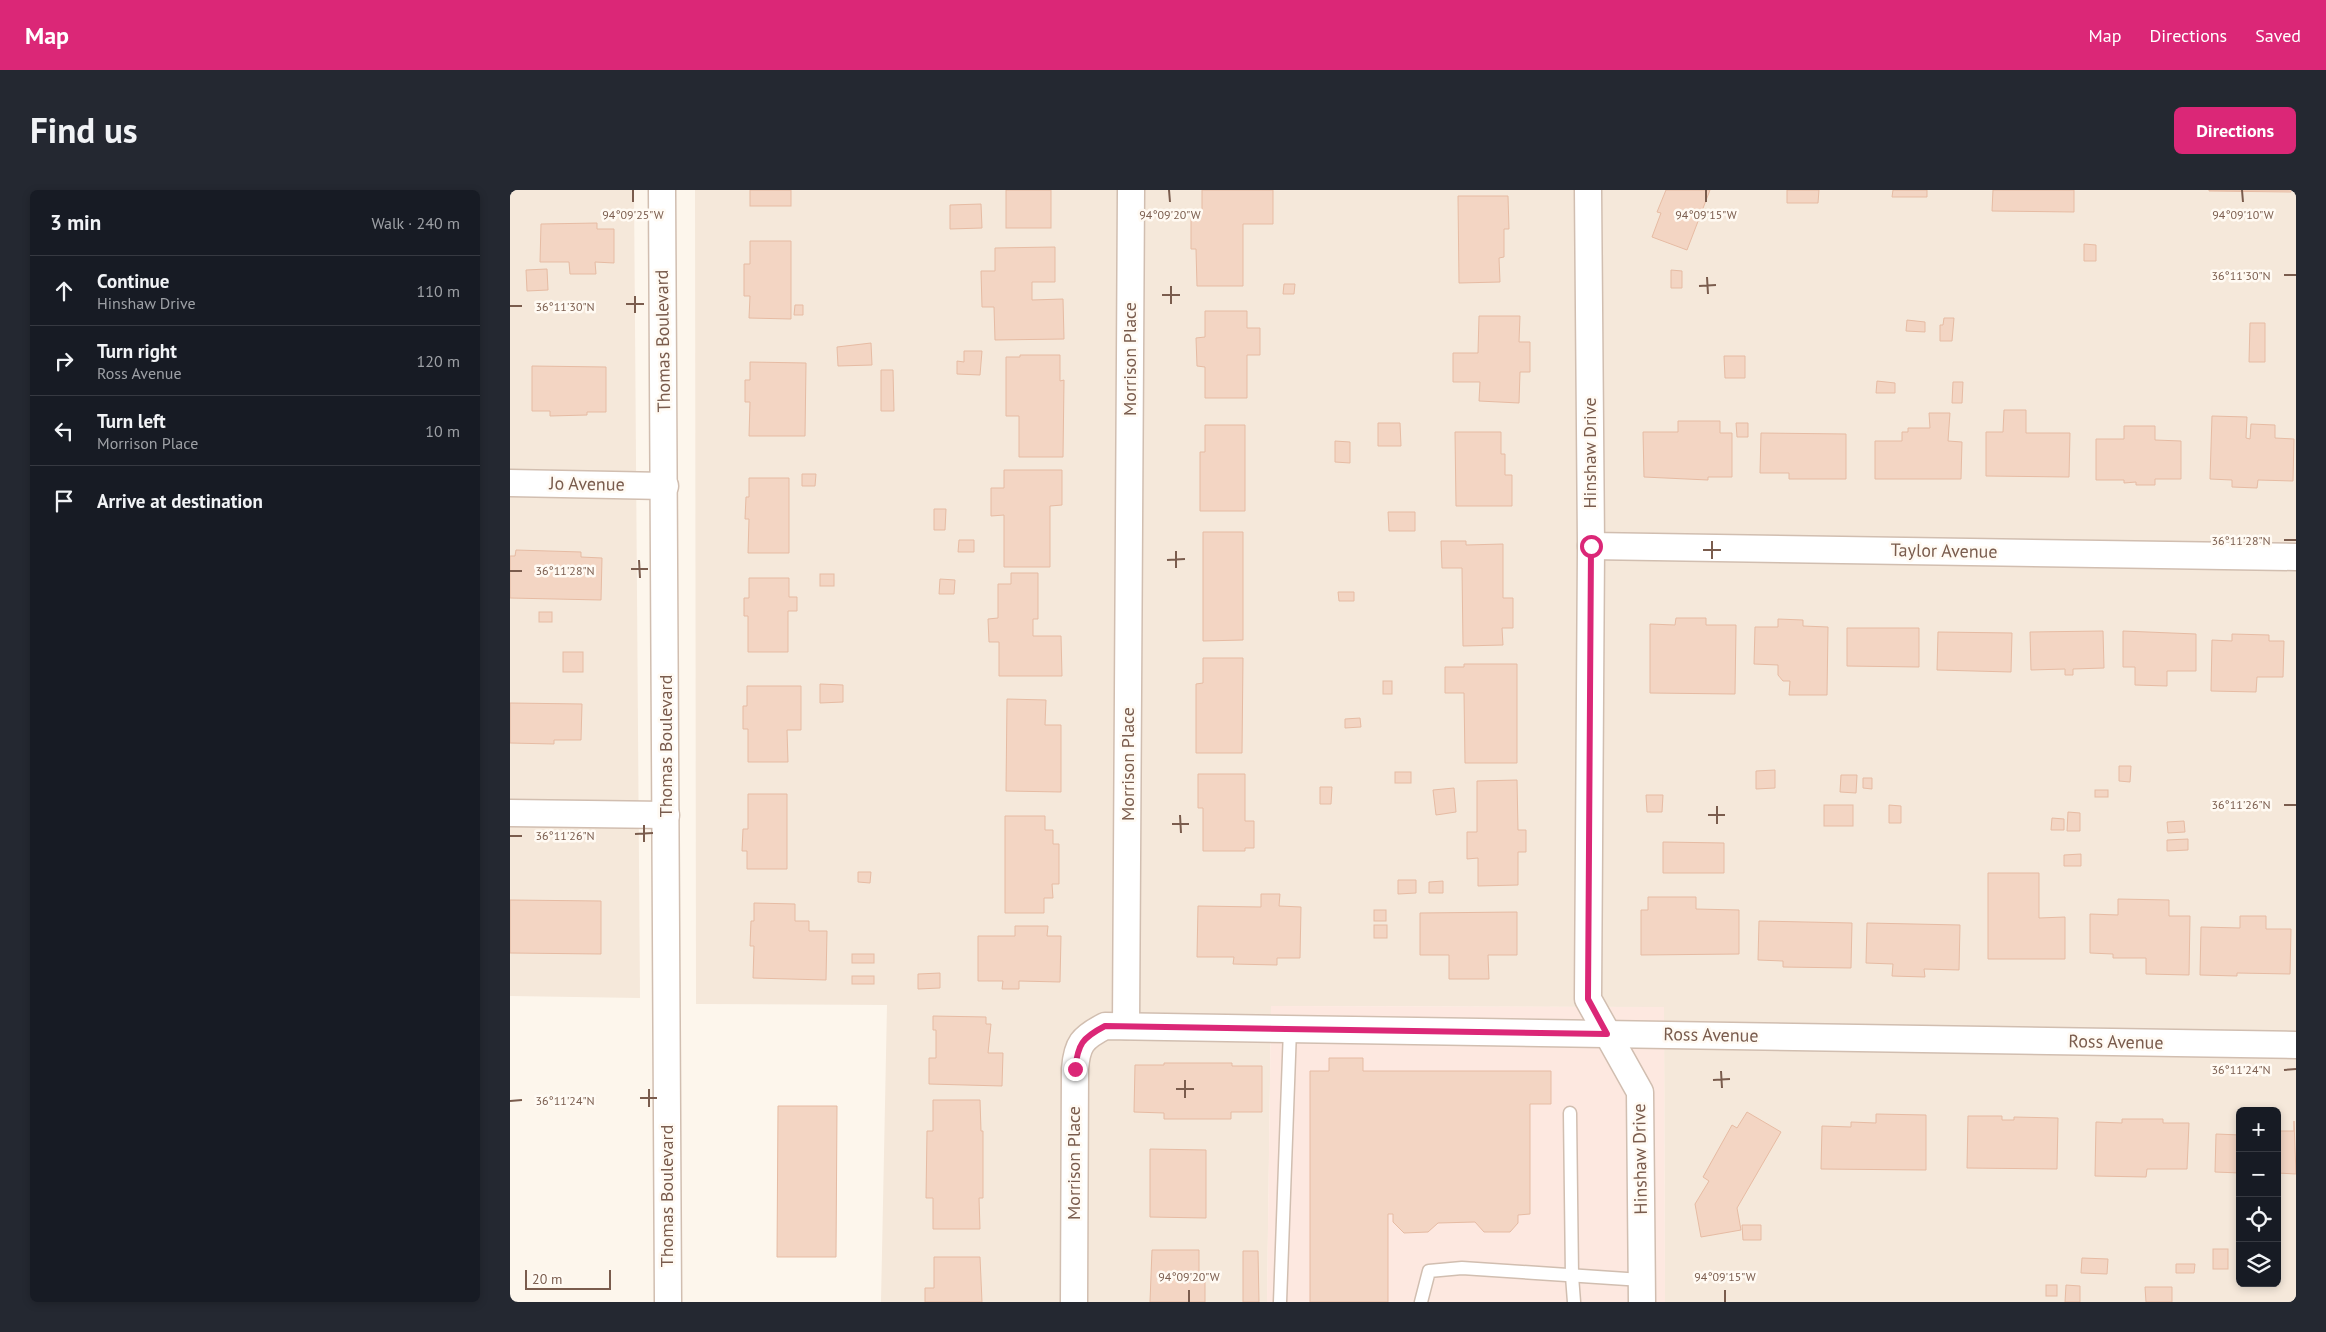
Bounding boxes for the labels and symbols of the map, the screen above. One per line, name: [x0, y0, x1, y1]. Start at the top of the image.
text: 94°09'25"W: [602, 207, 664, 222]
text: 94°09'20"W: [1139, 207, 1201, 222]
text: 94°09'15"W: [1675, 207, 1737, 222]
text: 94°09'10"W: [2212, 207, 2274, 222]
text: 36°11'30"N: [2211, 268, 2271, 283]
street label: Thomas Boulevard: [650, 269, 675, 413]
text: 36°11'30"N: [535, 299, 595, 314]
street label: Morrison Place: [1118, 302, 1141, 416]
street label: Hinshaw Drive: [1578, 397, 1601, 509]
street label: Jo Avenue: [548, 471, 625, 496]
text: 36°11'28"N: [2211, 533, 2271, 548]
route start: [1580, 535, 1603, 558]
street label: Taylor Avenue: [1890, 538, 1998, 563]
text: 36°11'28"N: [535, 563, 595, 578]
street label: Thomas Boulevard: [654, 675, 677, 817]
street label: Morrison Place: [1116, 707, 1139, 821]
text: 36°11'26"N: [2211, 797, 2271, 812]
text: 36°11'26"N: [535, 828, 595, 843]
street label: Ross Avenue: [1663, 1022, 1759, 1047]
street label: Ross Avenue: [2068, 1029, 2164, 1054]
route end: [1064, 1058, 1087, 1081]
text: 36°11'24"N: [2211, 1062, 2271, 1077]
text: 36°11'24"N: [535, 1093, 595, 1108]
street label: Hinshaw Drive: [1627, 1103, 1652, 1215]
street label: Morrison Place: [1062, 1106, 1085, 1220]
street label: Thomas Boulevard: [655, 1125, 678, 1267]
scale bar: [525, 1267, 611, 1290]
text: 94°09'20"W: [1158, 1269, 1220, 1284]
text: 94°09'15"W: [1694, 1269, 1756, 1284]

